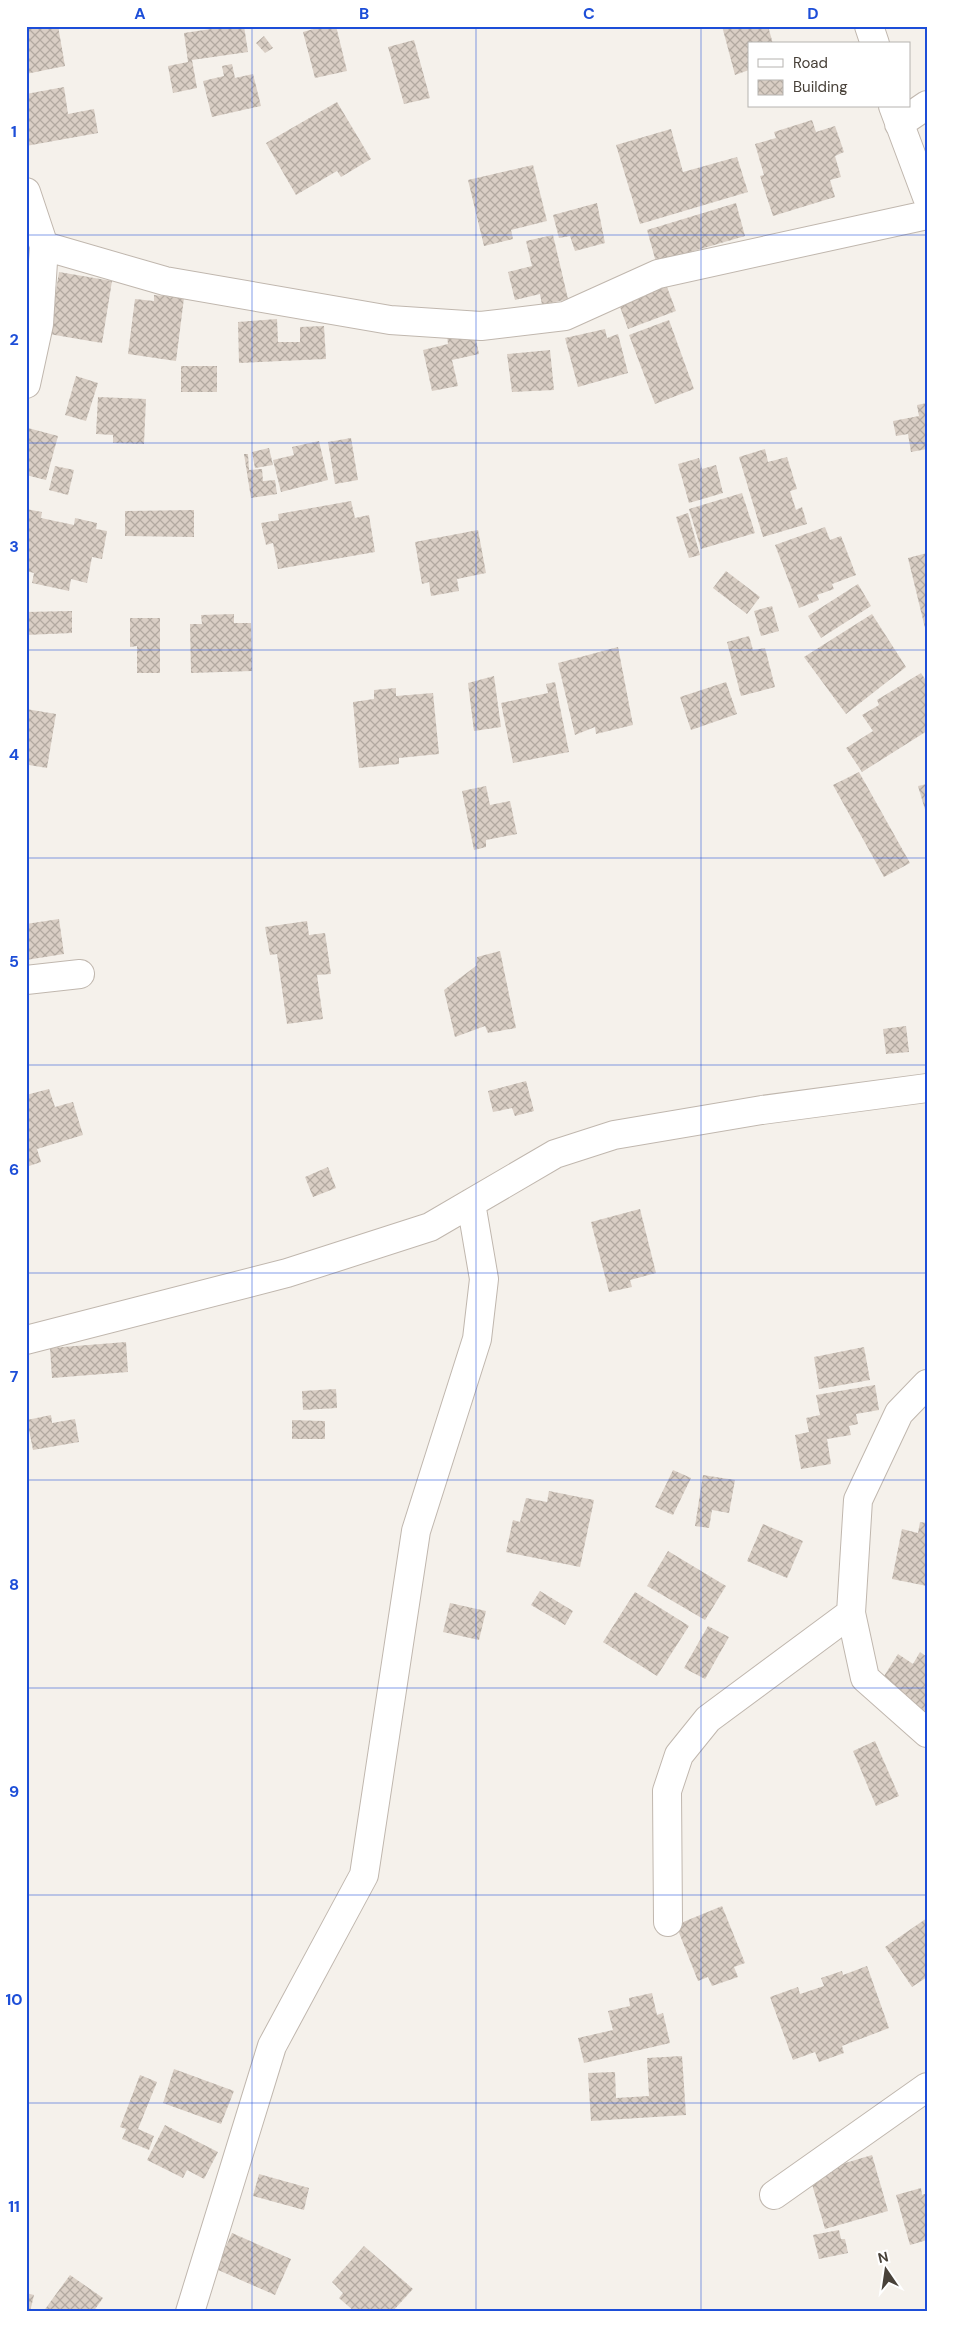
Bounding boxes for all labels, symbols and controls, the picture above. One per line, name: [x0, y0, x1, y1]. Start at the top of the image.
text: A: [134, 3, 146, 24]
text: B: [359, 3, 369, 24]
text: C: [583, 3, 595, 24]
text: D: [807, 3, 819, 24]
legend: [748, 42, 910, 108]
text: Road: [793, 53, 828, 73]
text: Building: [793, 77, 848, 97]
text: 1: [11, 121, 17, 142]
text: 2: [9, 329, 19, 350]
text: 3: [9, 536, 19, 557]
text: 4: [9, 744, 19, 765]
text: 5: [9, 951, 19, 972]
text: 6: [9, 1159, 19, 1180]
text: 7: [10, 1366, 19, 1387]
text: 8: [9, 1574, 19, 1595]
text: 9: [9, 1781, 19, 1802]
text: 10: [5, 1989, 23, 2010]
text: 11: [8, 2196, 20, 2217]
north arrow: [860, 2246, 910, 2296]
text: N: [876, 2247, 890, 2267]

